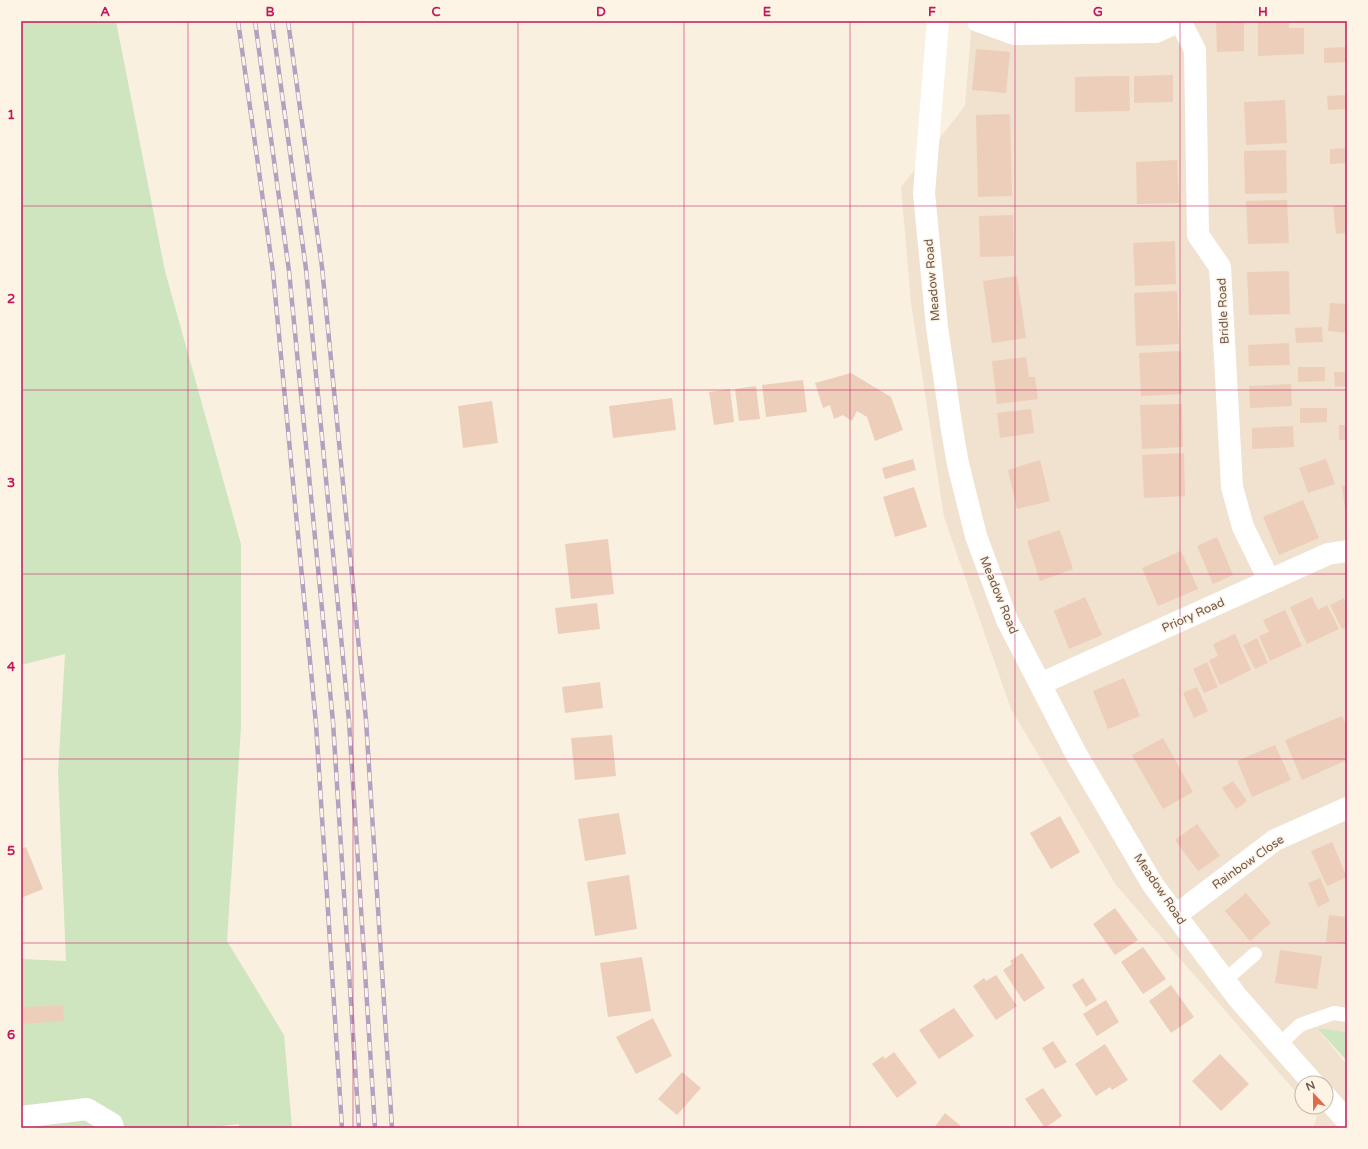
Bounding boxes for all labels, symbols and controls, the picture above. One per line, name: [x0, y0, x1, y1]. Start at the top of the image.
text: A: [100, 4, 110, 20]
text: B: [265, 4, 275, 20]
text: C: [431, 4, 441, 20]
text: D: [596, 4, 606, 20]
text: E: [763, 4, 771, 20]
text: F: [928, 4, 936, 20]
text: G: [1093, 4, 1103, 20]
text: H: [1258, 4, 1268, 20]
text: 1: [7, 107, 15, 123]
street label: Meadow Road: [921, 238, 943, 322]
street label: Bridle Road: [1214, 277, 1232, 345]
text: 2: [7, 291, 15, 307]
text: 3: [7, 475, 15, 491]
street label: Meadow Road: [977, 554, 1021, 636]
street label: Priory Road: [1159, 595, 1227, 635]
text: 4: [7, 659, 16, 675]
street label: Rainbow Close: [1210, 832, 1287, 892]
text: 5: [7, 843, 15, 859]
street label: Meadow Road: [1131, 851, 1189, 927]
text: 6: [7, 1027, 15, 1043]
north arrow: [1294, 1075, 1334, 1115]
text: N: [1304, 1079, 1317, 1094]

